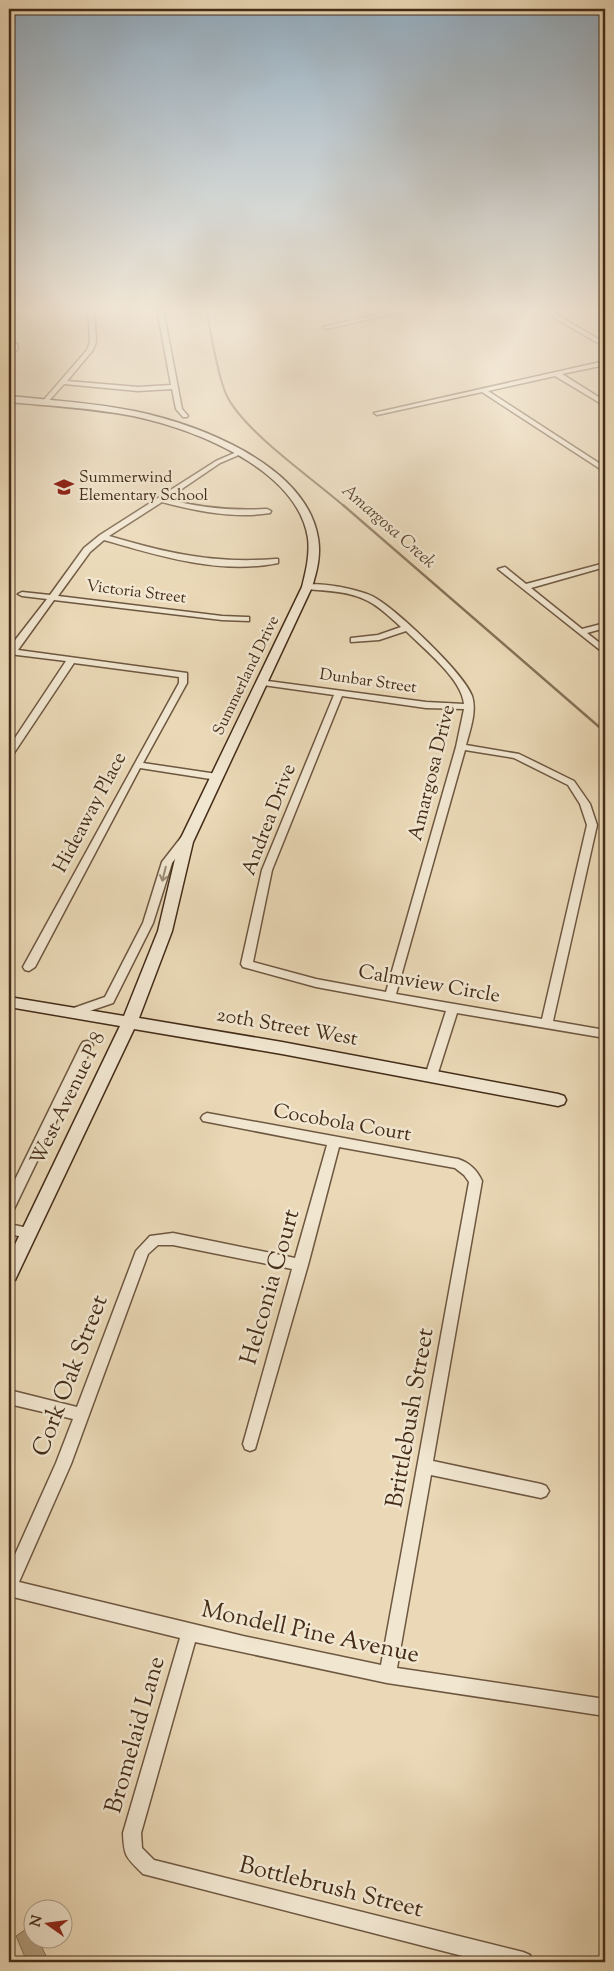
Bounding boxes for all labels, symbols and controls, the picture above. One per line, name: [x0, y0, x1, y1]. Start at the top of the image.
place label: Summerwind Elementary School: [79, 467, 209, 508]
school or university icon: Summerwind Elementary School: [53, 476, 75, 498]
water label: Amargosa Creek: [335, 479, 441, 575]
street label: Victoria Street: [85, 575, 188, 611]
street label: Summerland Drive: [208, 612, 286, 740]
street label: Dunbar Street: [318, 664, 419, 700]
street label: Amargosa Drive: [402, 702, 464, 844]
street label: Hideaway Place: [47, 747, 135, 879]
street label: Andrea Drive: [235, 760, 305, 880]
one-way arrow: [159, 866, 168, 882]
street label: Calmview Circle: [356, 958, 502, 1012]
street label: 20th Street West: [214, 1001, 360, 1055]
street label: West Avenue P 8: [24, 1027, 114, 1171]
street label: Cocobola Court: [271, 1098, 413, 1150]
street label: Helconia Court: [233, 1205, 309, 1369]
street label: Cork Oak Street: [25, 1290, 117, 1462]
street label: Brittlebush Street: [378, 1325, 444, 1511]
street label: Mondell Pine Avenue: [198, 1593, 422, 1673]
street label: Bromelaid Lane: [97, 1653, 175, 1817]
street label: Bottlebrush Street: [235, 1849, 427, 1927]
north arrow: [22, 1898, 72, 1948]
text: N: [26, 1913, 48, 1929]

